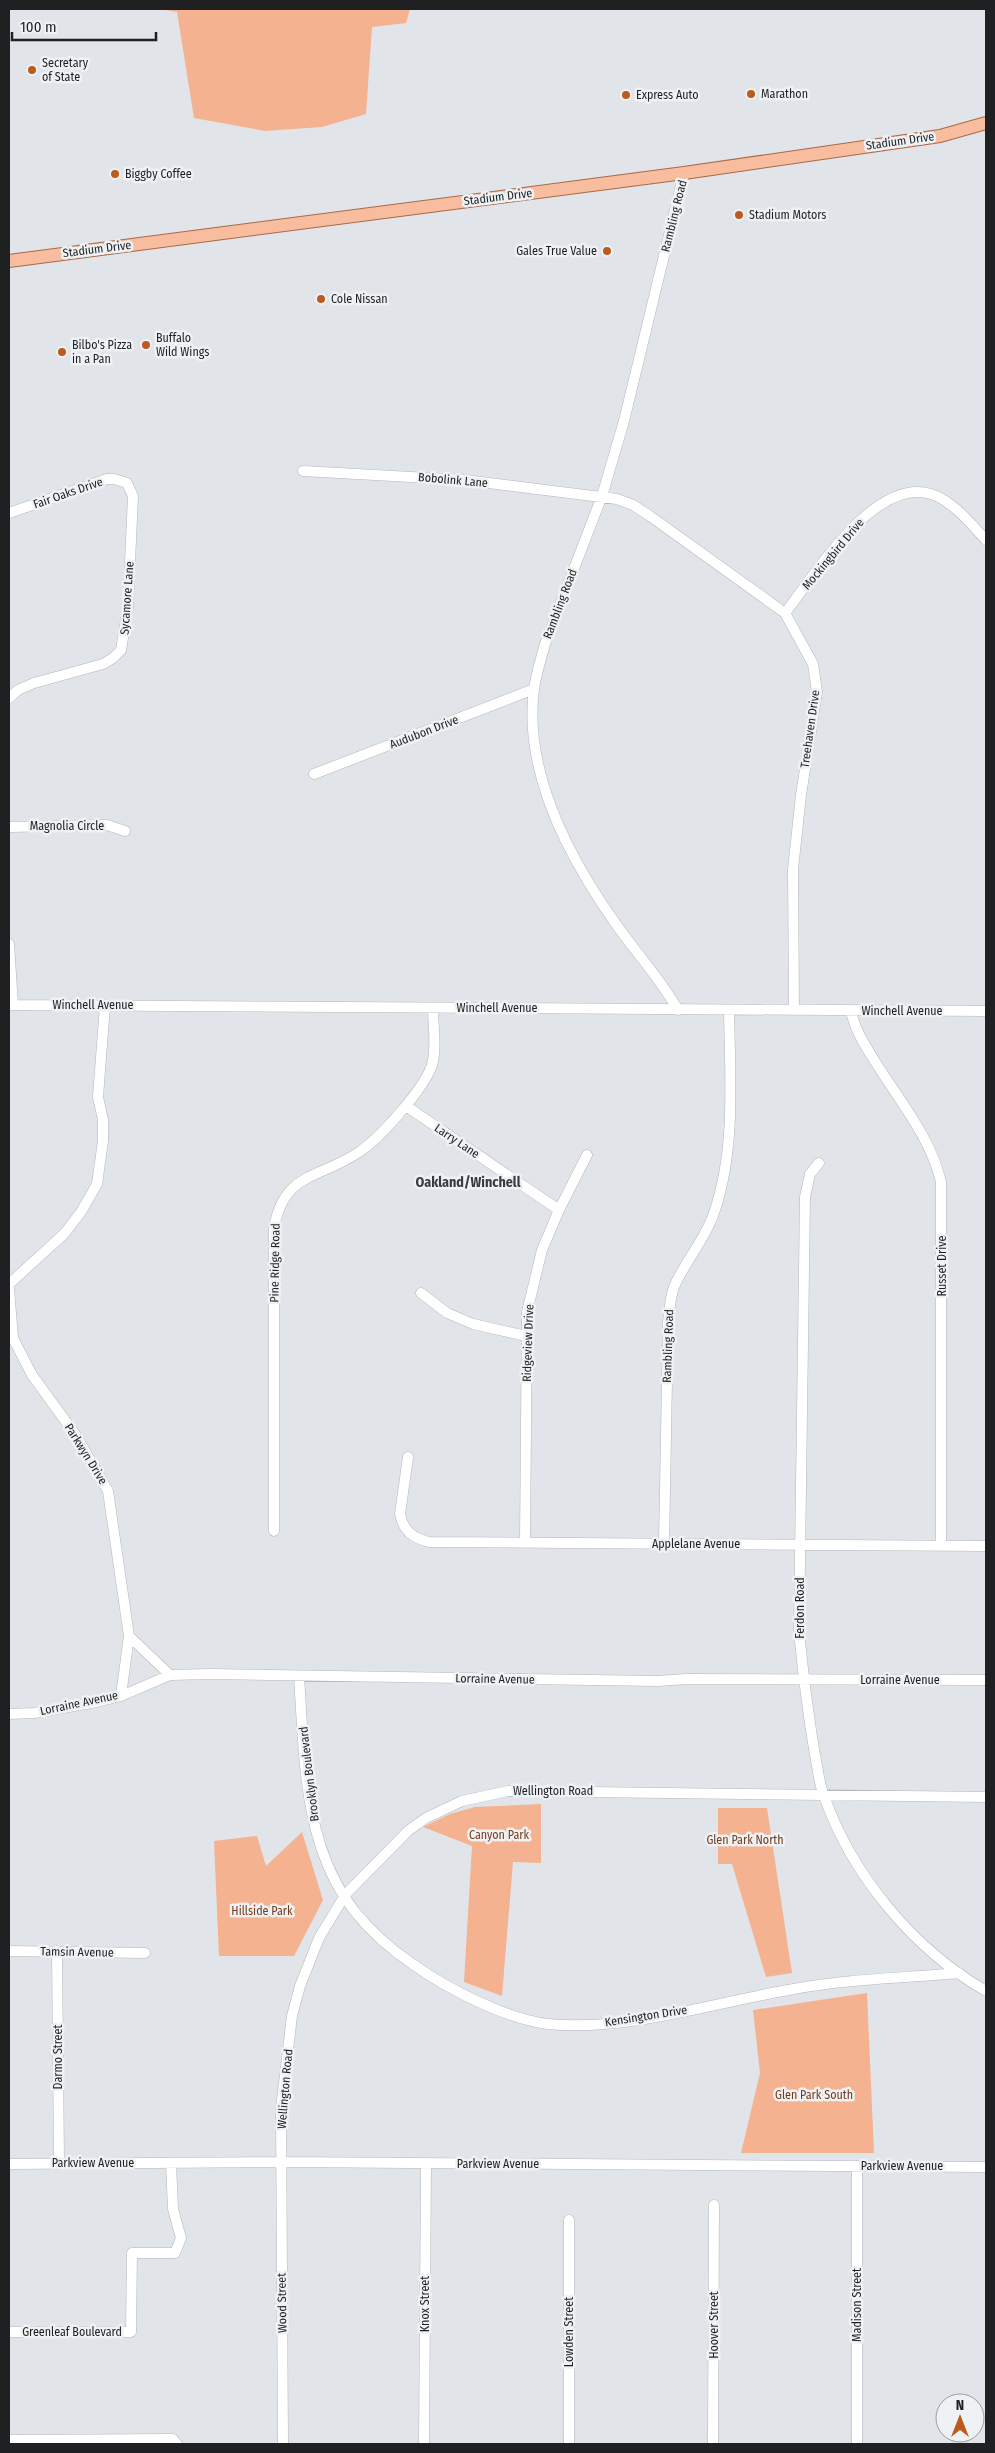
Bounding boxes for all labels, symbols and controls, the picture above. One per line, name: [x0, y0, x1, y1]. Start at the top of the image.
scale bar: [12, 10, 156, 42]
text: 100 m: [20, 18, 57, 36]
place label: Secretary of State: [42, 56, 89, 84]
marker: Secretary of State: [26, 64, 38, 76]
place label: Marathon: [761, 87, 808, 101]
place label: Express Auto: [636, 88, 699, 102]
marker: Marathon: [745, 88, 757, 100]
marker: Express Auto: [620, 89, 632, 101]
street label: Stadium Drive: [865, 129, 935, 153]
place label: Biggby Coffee: [125, 167, 192, 181]
marker: Biggby Coffee: [109, 168, 121, 180]
street label: Rambling Road: [658, 179, 690, 253]
street label: Stadium Drive: [463, 186, 533, 208]
place label: Stadium Motors: [749, 208, 827, 222]
marker: Stadium Motors: [733, 209, 745, 221]
street label: Stadium Drive: [62, 238, 132, 260]
place label: Gales True Value: [516, 244, 597, 258]
marker: Gales True Value: [601, 245, 613, 257]
place label: Cole Nissan: [331, 292, 388, 306]
marker: Cole Nissan: [315, 293, 327, 305]
place label: Buffalo Wild Wings: [156, 331, 209, 359]
place label: Bilbo's Pizza in a Pan: [72, 338, 132, 366]
marker: Buffalo Wild Wings: [140, 339, 152, 351]
marker: Bilbo's Pizza in a Pan: [56, 346, 68, 358]
street label: Bobolink Lane: [418, 470, 488, 490]
street label: Fair Oaks Drive: [31, 475, 105, 511]
street label: Mockingbird Drive: [799, 516, 867, 592]
street label: Sycamore Lane: [117, 561, 137, 635]
street label: Rambling Road: [540, 567, 580, 641]
street label: Treehaven Drive: [798, 689, 822, 769]
street label: Audubon Drive: [388, 712, 460, 752]
street label: Magnolia Circle: [30, 819, 104, 833]
street label: Winchell Avenue: [53, 998, 134, 1012]
street label: Winchell Avenue: [457, 1001, 538, 1015]
street label: Winchell Avenue: [862, 1004, 943, 1018]
street label: Larry Lane: [432, 1121, 482, 1161]
district label: Oakland/Winchell: [416, 1174, 521, 1191]
street label: Pine Ridge Road: [267, 1223, 283, 1303]
street label: Russet Drive: [935, 1235, 949, 1297]
street label: Ridgeview Drive: [520, 1304, 536, 1382]
street label: Rambling Road: [660, 1309, 676, 1383]
street label: Parkwyn Drive: [62, 1421, 110, 1487]
street label: Applelane Avenue: [652, 1537, 740, 1551]
street label: Ferdon Road: [793, 1577, 807, 1639]
street label: Lorraine Avenue: [455, 1671, 535, 1687]
street label: Lorraine Avenue: [860, 1673, 940, 1687]
street label: Lorraine Avenue: [39, 1688, 119, 1718]
street label: Brooklyn Boulevard: [296, 1726, 322, 1822]
street label: Wellington Road: [513, 1784, 593, 1798]
park label: Canyon Park: [469, 1828, 529, 1842]
park label: Glen Park North: [706, 1833, 784, 1847]
park label: Hillside Park: [231, 1904, 293, 1918]
street label: Tamsin Avenue: [40, 1944, 114, 1960]
street label: Kensington Drive: [604, 2003, 688, 2029]
street label: Darmo Street: [51, 2025, 65, 2089]
street label: Wellington Road: [275, 2048, 295, 2130]
park label: Glen Park South: [775, 2088, 853, 2102]
street label: Parkview Avenue: [52, 2156, 134, 2170]
street label: Parkview Avenue: [457, 2157, 539, 2171]
street label: Parkview Avenue: [861, 2159, 943, 2173]
street label: Madison Street: [850, 2268, 864, 2342]
street label: Wood Street: [274, 2273, 290, 2333]
street label: Knox Street: [418, 2276, 432, 2332]
street label: Hoover Street: [707, 2291, 721, 2359]
street label: Lowden Street: [562, 2297, 576, 2367]
street label: Greenleaf Boulevard: [22, 2325, 122, 2339]
north arrow: [935, 2393, 985, 2443]
text: N: [956, 2397, 964, 2414]

